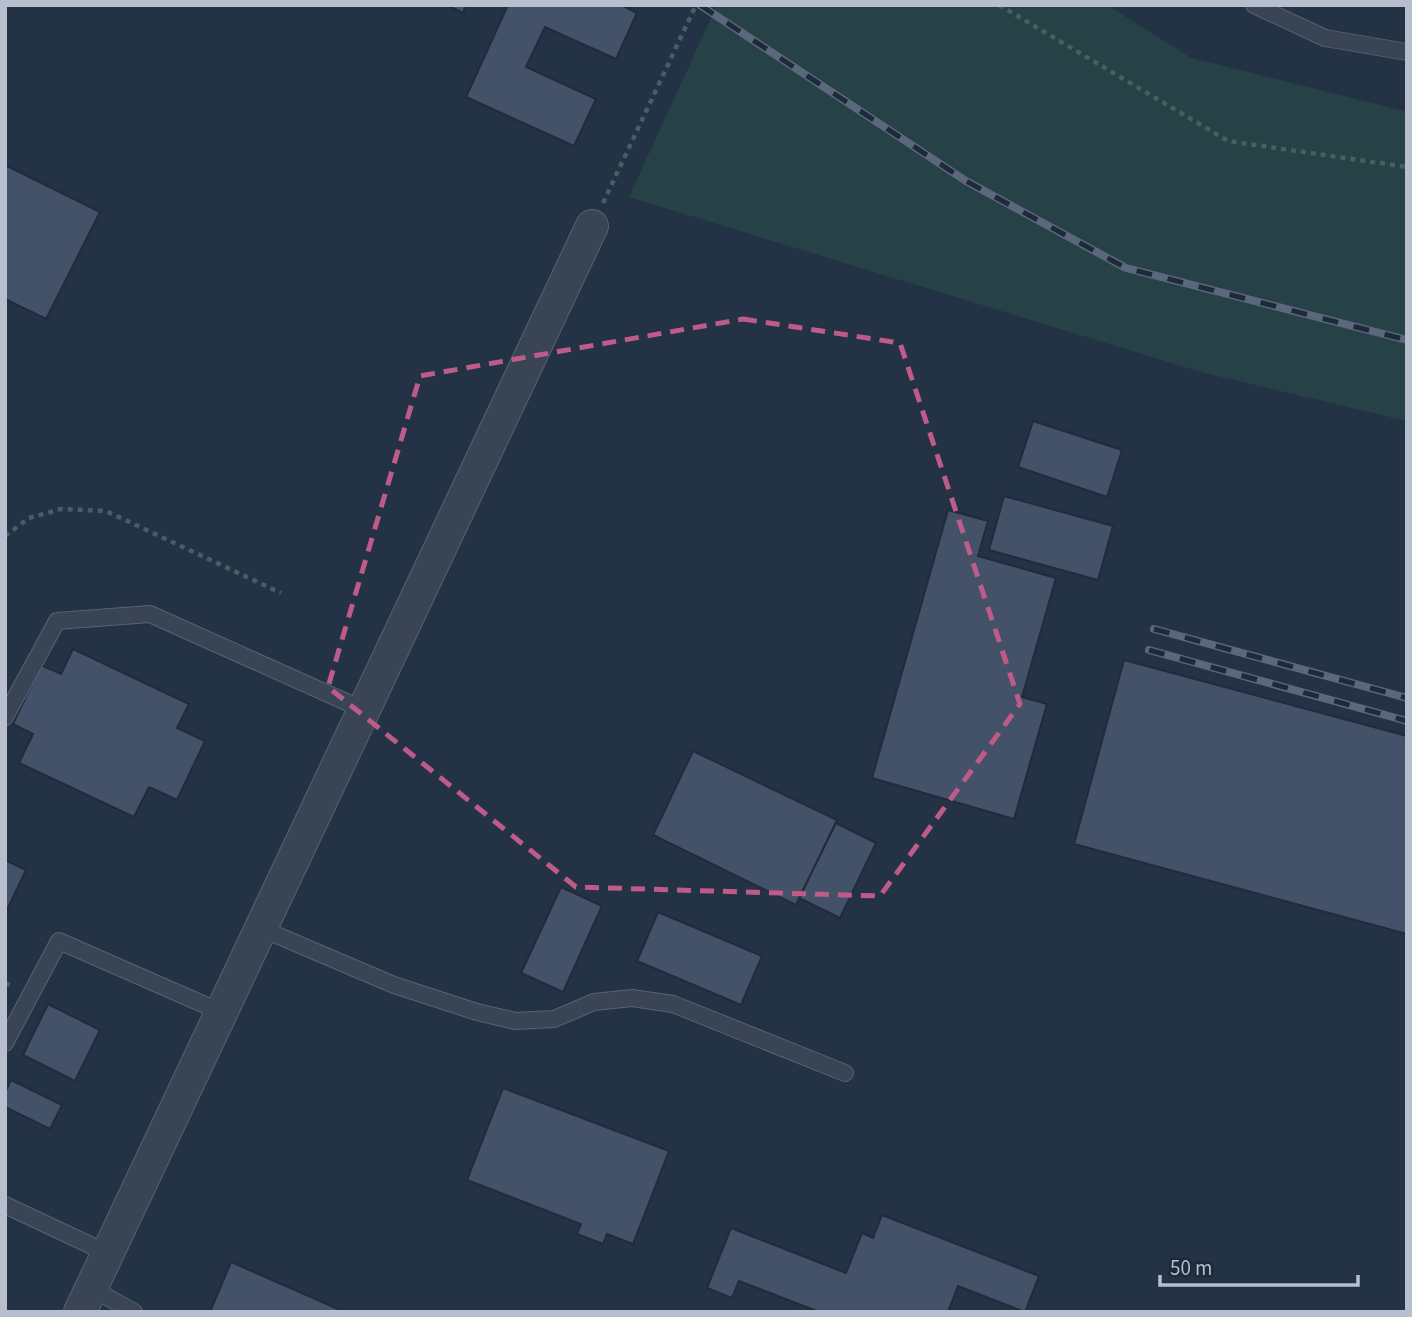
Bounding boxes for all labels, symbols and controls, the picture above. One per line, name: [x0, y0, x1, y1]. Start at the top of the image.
scale bar: [1160, 1244, 1358, 1288]
text: 50 m: [1170, 1253, 1212, 1283]

